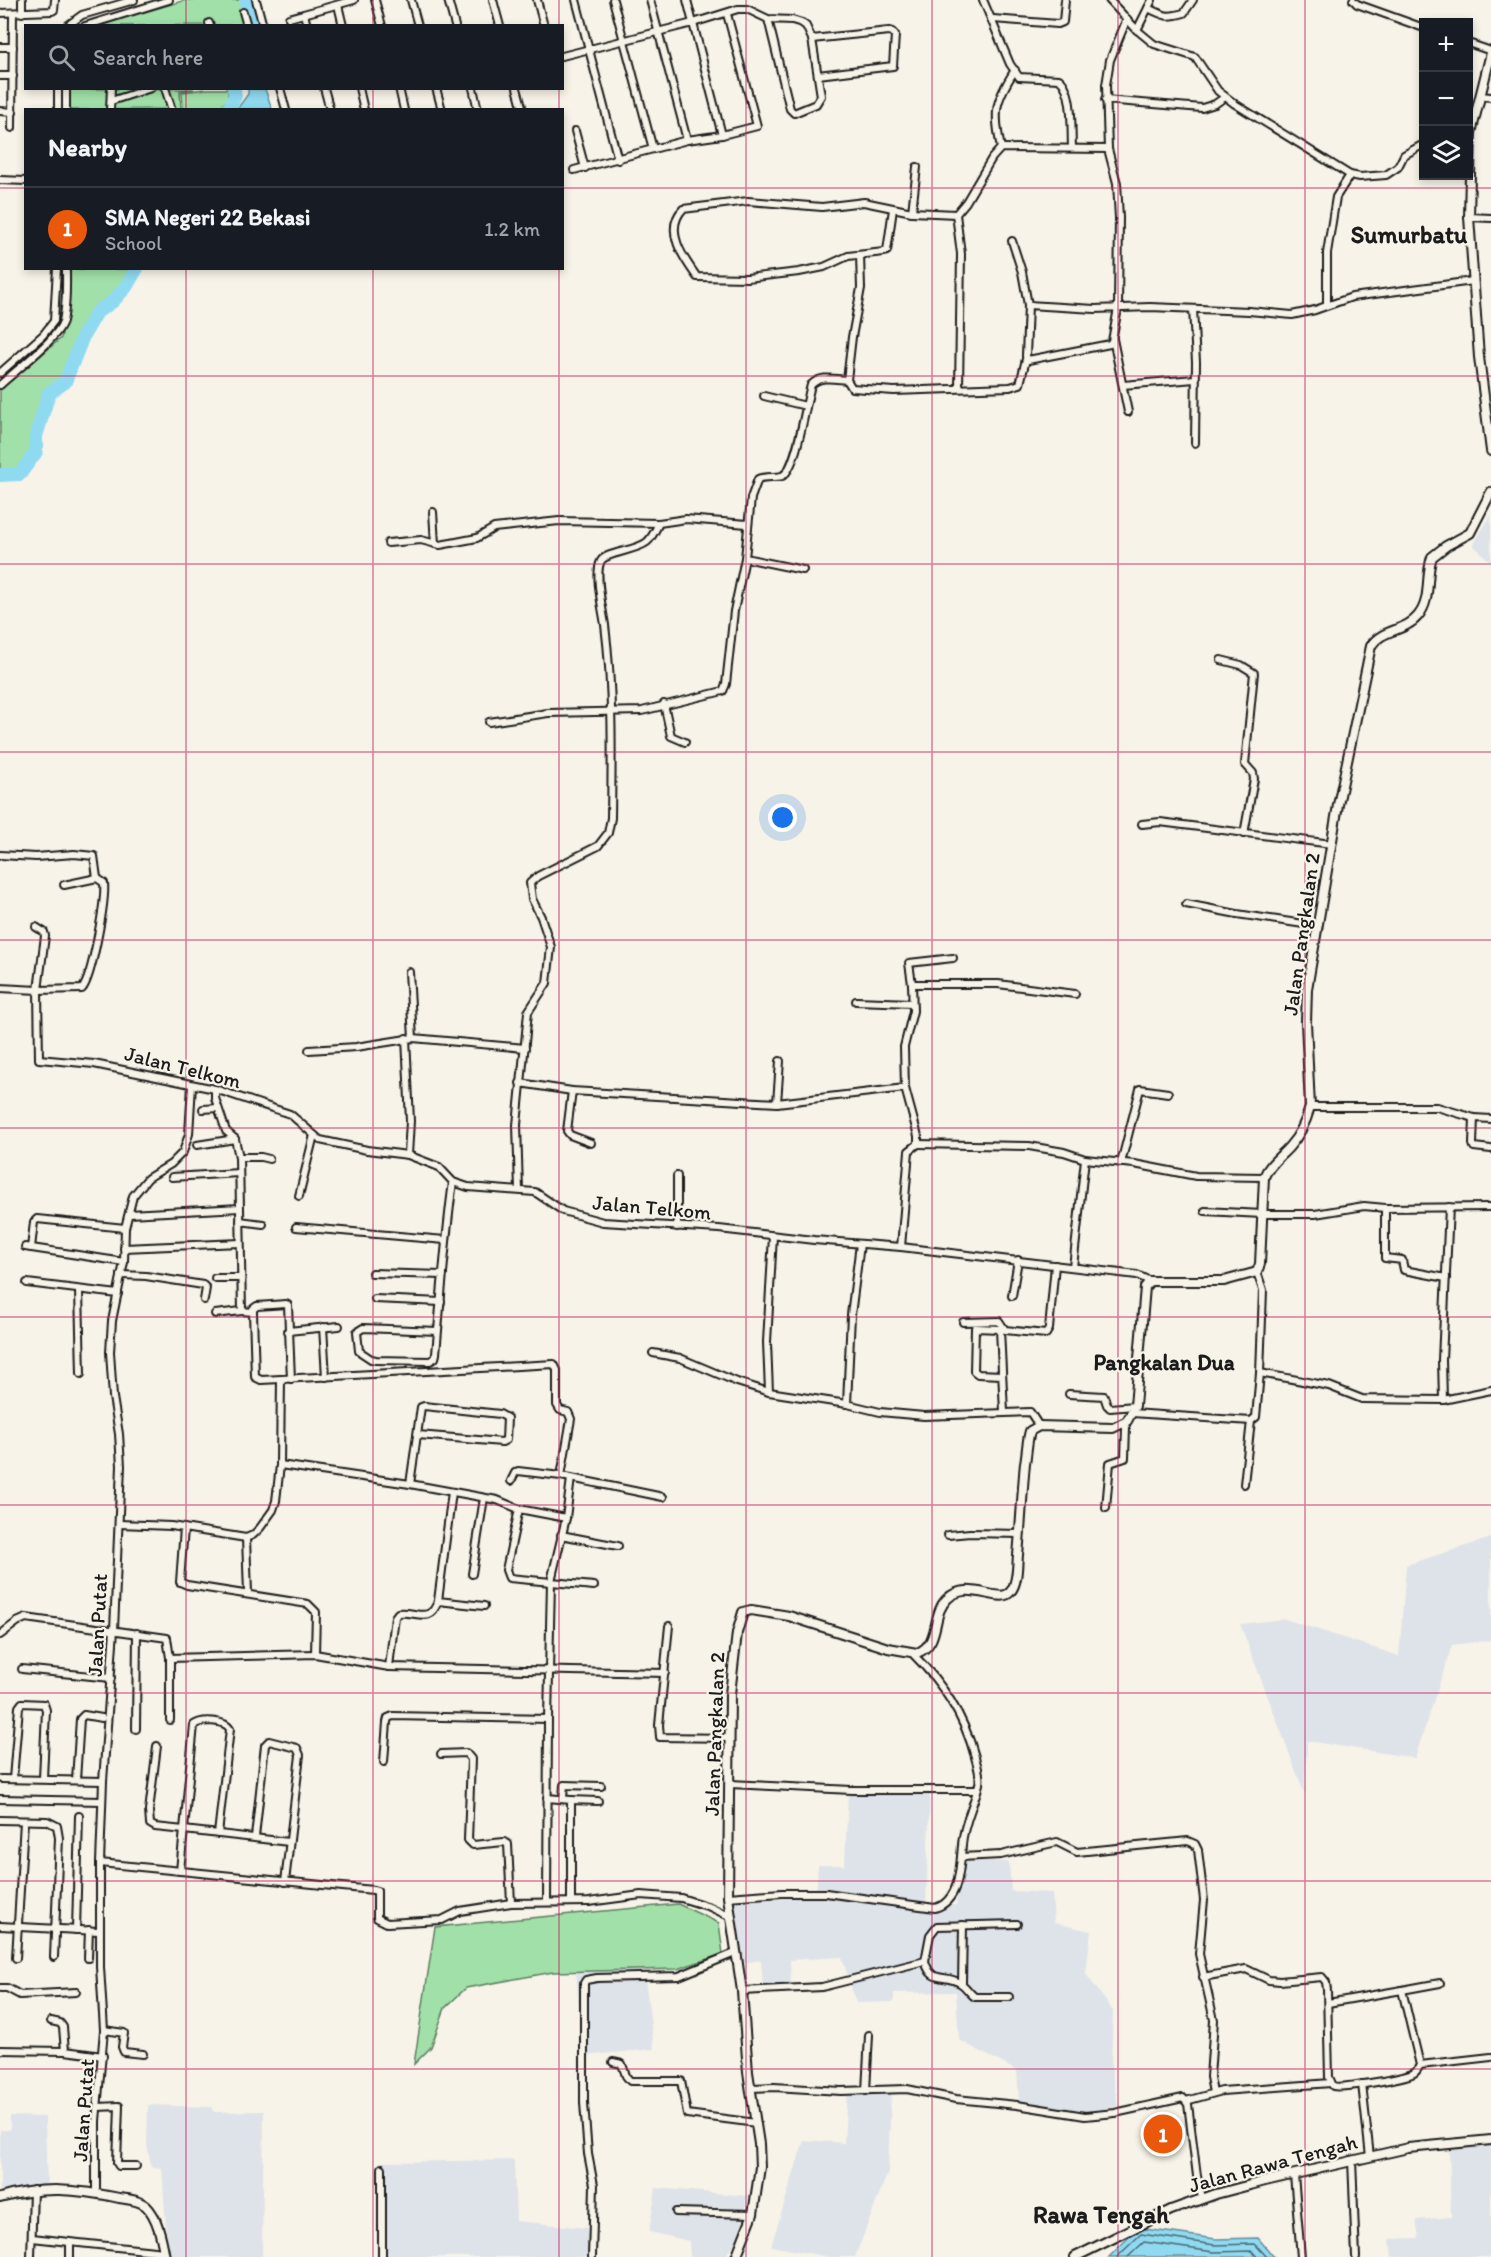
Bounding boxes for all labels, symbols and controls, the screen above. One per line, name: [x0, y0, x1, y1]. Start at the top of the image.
map controls: [1419, 18, 1473, 180]
button: +: [1419, 18, 1473, 72]
search box: [24, 24, 564, 90]
icon: search: [45, 41, 78, 74]
text: Search here: [93, 44, 203, 71]
button: −: [1419, 72, 1473, 126]
button: layers: [1419, 126, 1473, 180]
text: Nearby: [48, 131, 127, 163]
text: SMA Negeri 22 Bekasi: [105, 204, 310, 231]
text: 1: [63, 217, 72, 241]
text: 1.2 km: [484, 217, 540, 241]
district label: Sumurbatu: [1351, 220, 1468, 249]
text: School: [105, 231, 162, 255]
your location: [768, 803, 797, 832]
street label: Jalan Pangkalan 2: [1277, 851, 1325, 1017]
street label: Jalan Telkom: [122, 1040, 244, 1094]
street label: Jalan Telkom: [592, 1189, 713, 1225]
district label: Pangkalan Dua: [1094, 1349, 1235, 1376]
street label: Jalan Putat: [82, 1573, 112, 1677]
street label: Jalan Pangkalan 2: [699, 1652, 729, 1816]
street label: Jalan Putat: [67, 2058, 99, 2162]
pin: 1: [1144, 2112, 1182, 2156]
street label: Jalan Rawa Tengah: [1186, 2129, 1360, 2197]
district label: Rawa Tengah: [1033, 2200, 1170, 2230]

